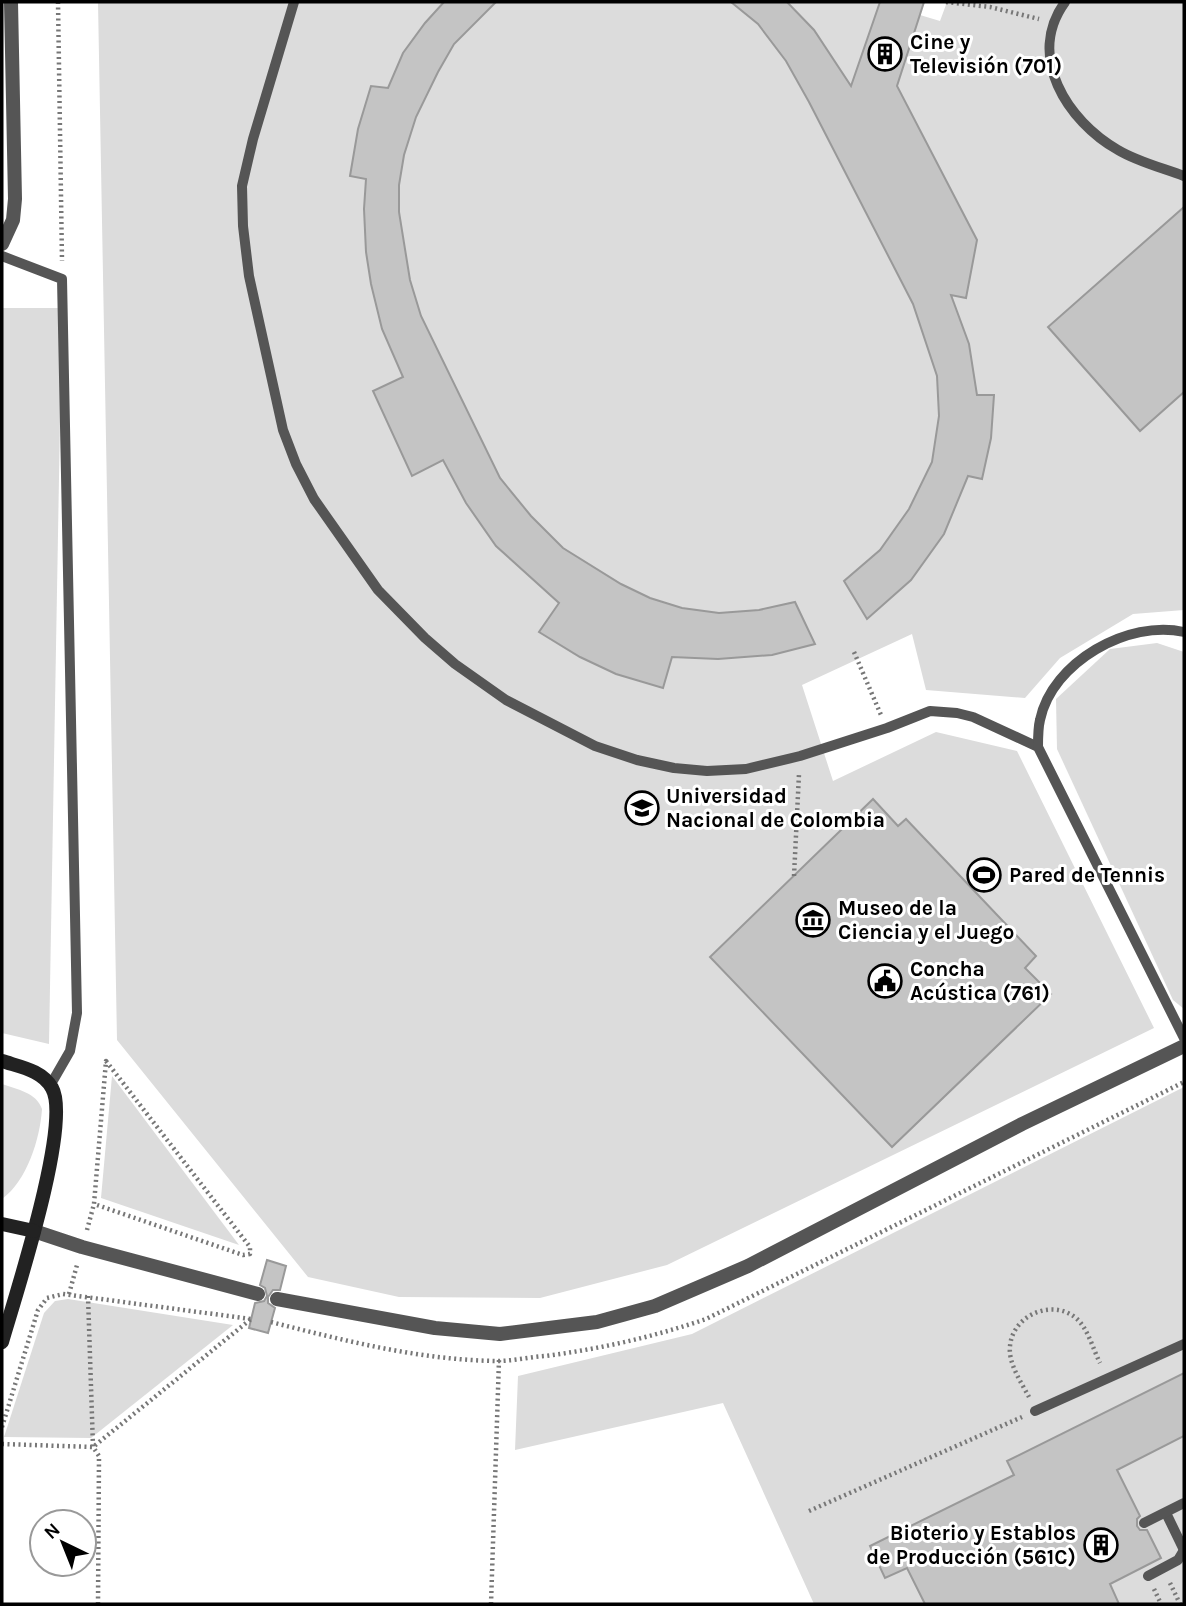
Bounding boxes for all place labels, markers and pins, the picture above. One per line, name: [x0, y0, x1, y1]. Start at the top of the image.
place label: Cine y Televisión (701): [910, 30, 1062, 78]
building icon: Cine y Televisión (701): [866, 35, 904, 73]
place label: Universidad Nacional de Colombia: [666, 784, 885, 832]
school or university icon: Universidad Nacional de Colombia: [623, 789, 661, 827]
sports icon: Pared de Tennis: [965, 856, 1003, 894]
place label: Pared de Tennis: [1009, 863, 1165, 887]
place label: Museo de la Ciencia y el Juego: [838, 896, 1014, 944]
museum icon: Museo de la Ciencia y el Juego: [794, 901, 832, 939]
place label: Concha Acústica (761): [910, 957, 1050, 1005]
public building icon: Concha Acústica (761): [866, 962, 904, 1000]
place label: Bioterio y Establos de Producción (561C): [866, 1521, 1076, 1569]
building icon: Bioterio y Establos de Producción (561C): [1082, 1526, 1120, 1564]

